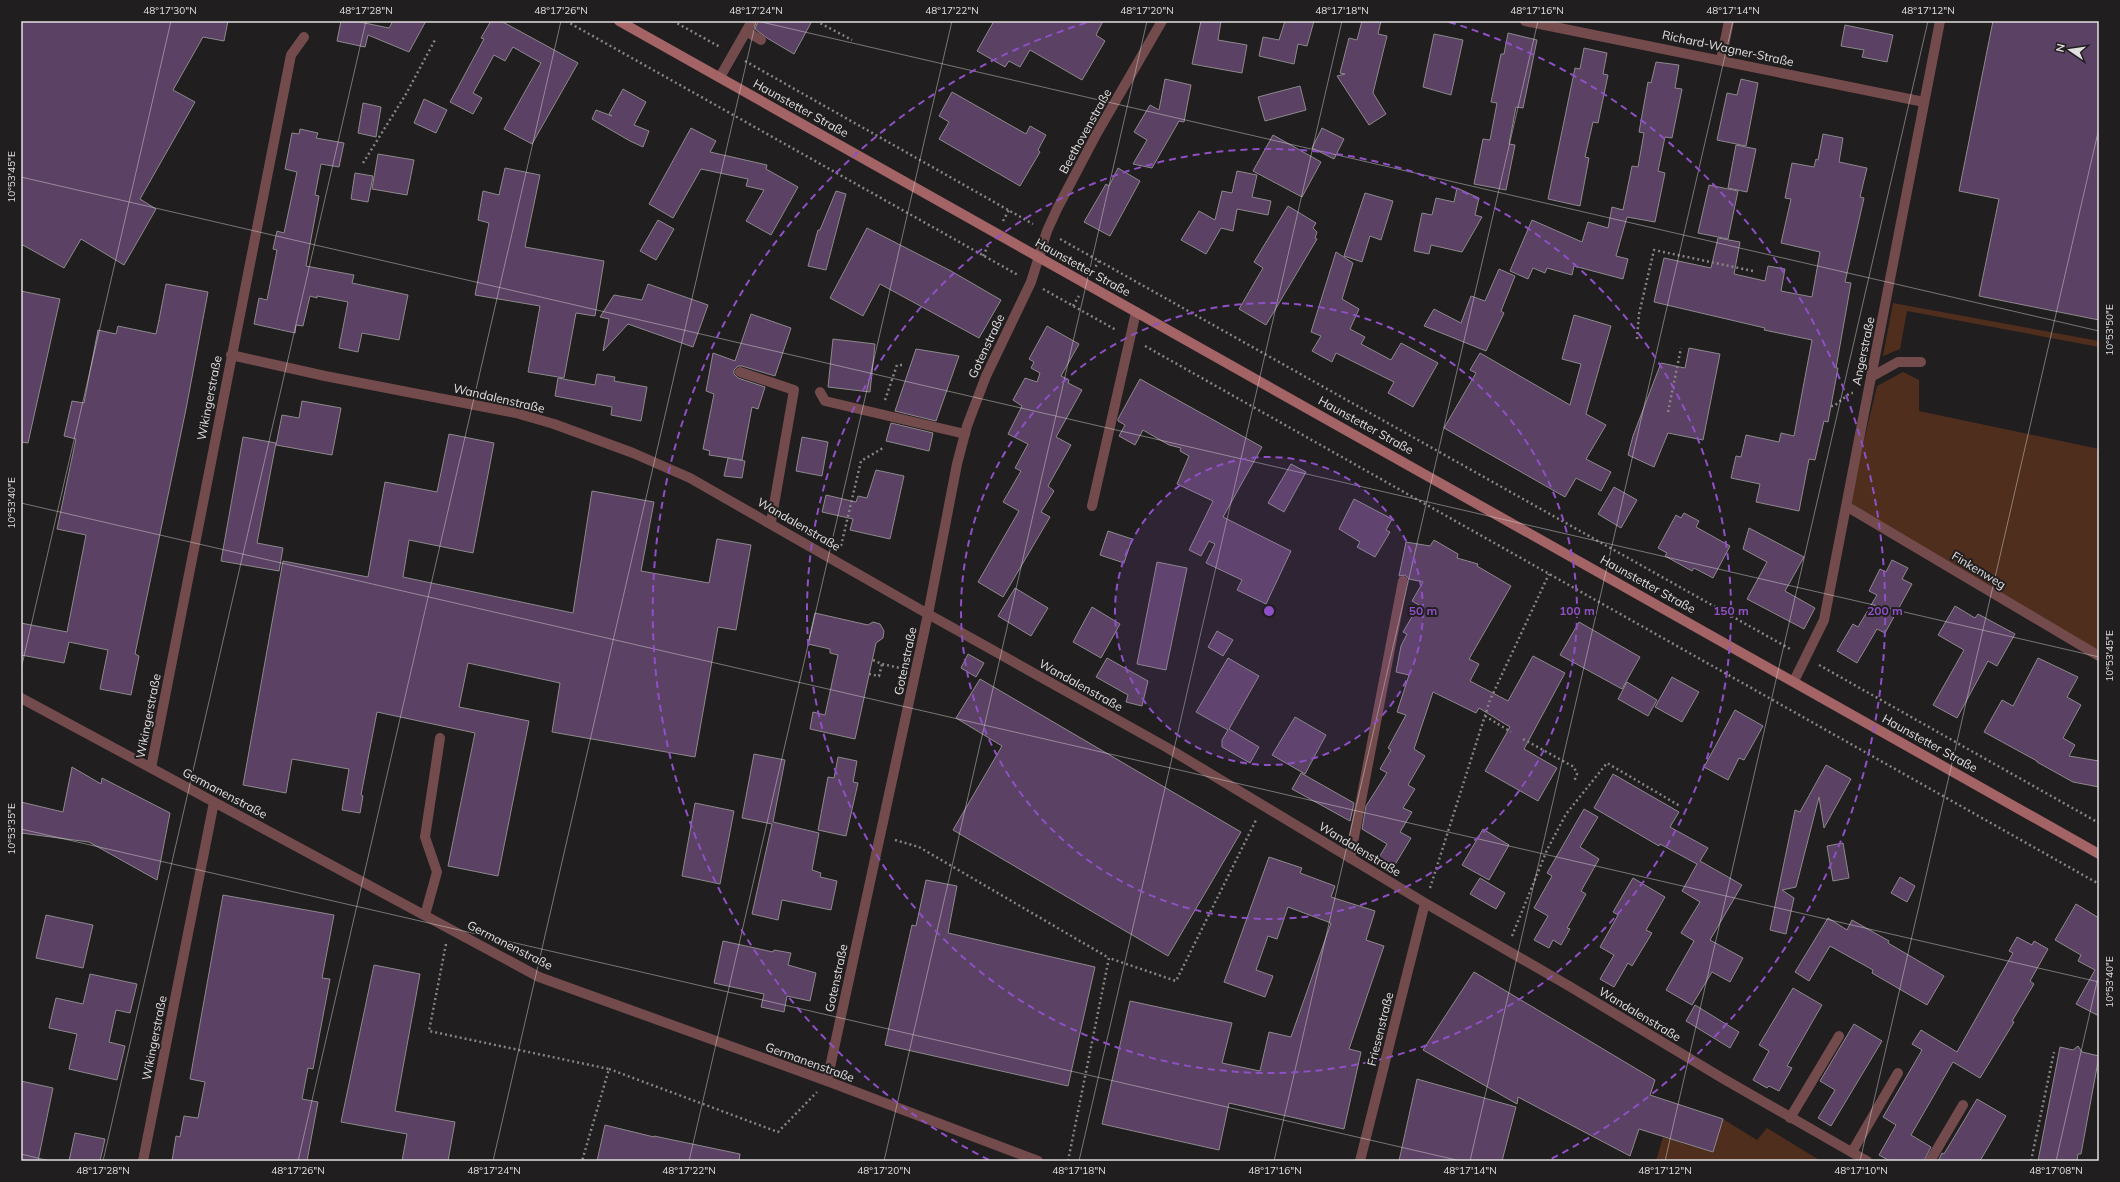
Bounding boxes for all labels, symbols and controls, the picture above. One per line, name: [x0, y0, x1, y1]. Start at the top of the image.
text: 48°17'30"N: [143, 4, 197, 17]
text: 48°17'28"N: [339, 4, 393, 17]
text: 48°17'26"N: [534, 4, 588, 17]
text: 48°17'24"N: [729, 4, 783, 17]
text: 48°17'22"N: [925, 4, 979, 17]
text: 48°17'20"N: [1120, 4, 1174, 17]
text: 48°17'18"N: [1315, 4, 1369, 17]
text: 48°17'16"N: [1510, 4, 1564, 17]
text: 48°17'14"N: [1706, 4, 1760, 17]
text: 48°17'12"N: [1901, 4, 1955, 17]
street label: Richard-Wagner-Straße: [1661, 27, 1795, 69]
north arrow: [2050, 30, 2090, 70]
text: N: [2053, 42, 2068, 53]
street label: Haunstetter Straße: [751, 76, 851, 140]
street label: Beethovenstraße: [1055, 86, 1115, 176]
text: 10°53'45"E: [5, 151, 18, 203]
street label: Haunstetter Straße: [1033, 235, 1133, 299]
text: 10°53'50"E: [2103, 304, 2116, 356]
street label: Gotenstraße: [965, 312, 1007, 380]
street label: Angerstraße: [1848, 315, 1878, 387]
street label: Wikingerstraße: [193, 354, 225, 442]
street label: Wandalenstraße: [452, 380, 546, 416]
street label: Haunstetter Straße: [1316, 393, 1416, 457]
text: 10°53'40"E: [5, 477, 18, 529]
street label: Wandalenstraße: [755, 494, 843, 554]
street label: Finkenweg: [1949, 548, 2009, 592]
street label: Haunstetter Straße: [1598, 552, 1698, 616]
text: 50 m: [1409, 603, 1437, 618]
text: 100 m: [1559, 603, 1595, 618]
text: 150 m: [1713, 603, 1749, 618]
text: 200 m: [1867, 603, 1903, 618]
centre of rings: [1262, 604, 1276, 618]
street label: Gotenstraße: [890, 626, 920, 696]
text: 10°53'45"E: [2103, 630, 2116, 682]
street label: Wandalenstraße: [1037, 656, 1125, 714]
street label: Wikingerstraße: [132, 672, 164, 760]
street label: Haunstetter Straße: [1880, 711, 1980, 775]
street label: Germanenstraße: [180, 764, 270, 822]
text: 10°53'35"E: [5, 803, 18, 855]
street label: Wandalenstraße: [1316, 819, 1404, 879]
street label: Germanenstraße: [465, 917, 555, 973]
street label: Gotenstraße: [821, 943, 851, 1013]
text: 10°53'40"E: [2103, 956, 2116, 1008]
street label: Wandalenstraße: [1596, 984, 1684, 1044]
street label: Friesenstraße: [1364, 991, 1396, 1067]
street label: Wikingerstraße: [138, 994, 170, 1082]
street label: Germanenstraße: [763, 1039, 857, 1085]
text: 48°17'28"N: [76, 1164, 130, 1177]
text: 48°17'26"N: [271, 1164, 325, 1177]
text: 48°17'24"N: [467, 1164, 521, 1177]
text: 48°17'22"N: [662, 1164, 716, 1177]
text: 48°17'20"N: [857, 1164, 911, 1177]
text: 48°17'18"N: [1052, 1164, 1106, 1177]
text: 48°17'16"N: [1248, 1164, 1302, 1177]
text: 48°17'14"N: [1443, 1164, 1497, 1177]
text: 48°17'12"N: [1638, 1164, 1692, 1177]
text: 48°17'10"N: [1834, 1164, 1888, 1177]
text: 48°17'08"N: [2029, 1164, 2083, 1177]

